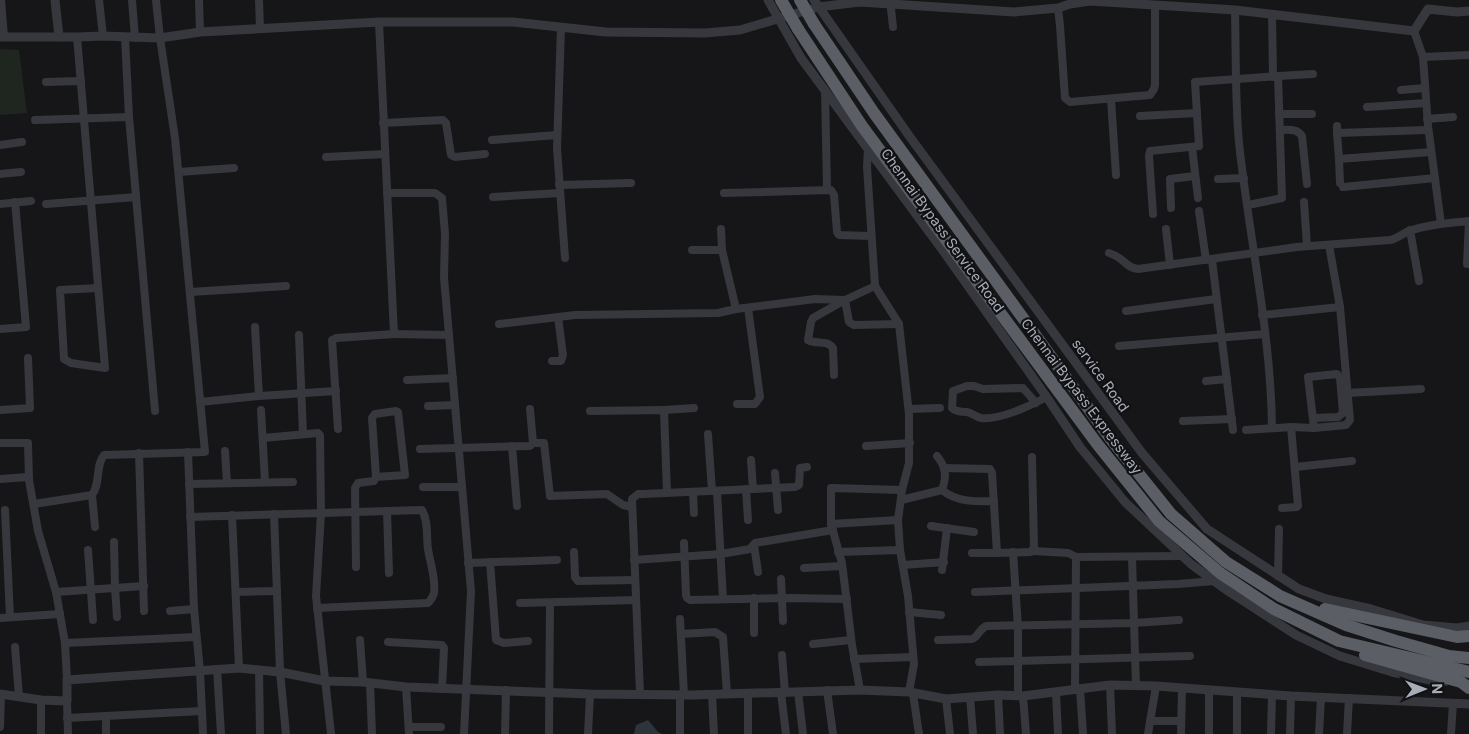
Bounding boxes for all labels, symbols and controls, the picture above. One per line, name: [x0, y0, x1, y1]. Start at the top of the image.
street label: Chennai Bypass Service Road: [878, 145, 1008, 315]
street label: Chennai Bypass Expressway: [1018, 315, 1146, 477]
street label: service Road: [1069, 335, 1133, 415]
north arrow: [1399, 664, 1449, 714]
text: N: [1429, 683, 1446, 694]

